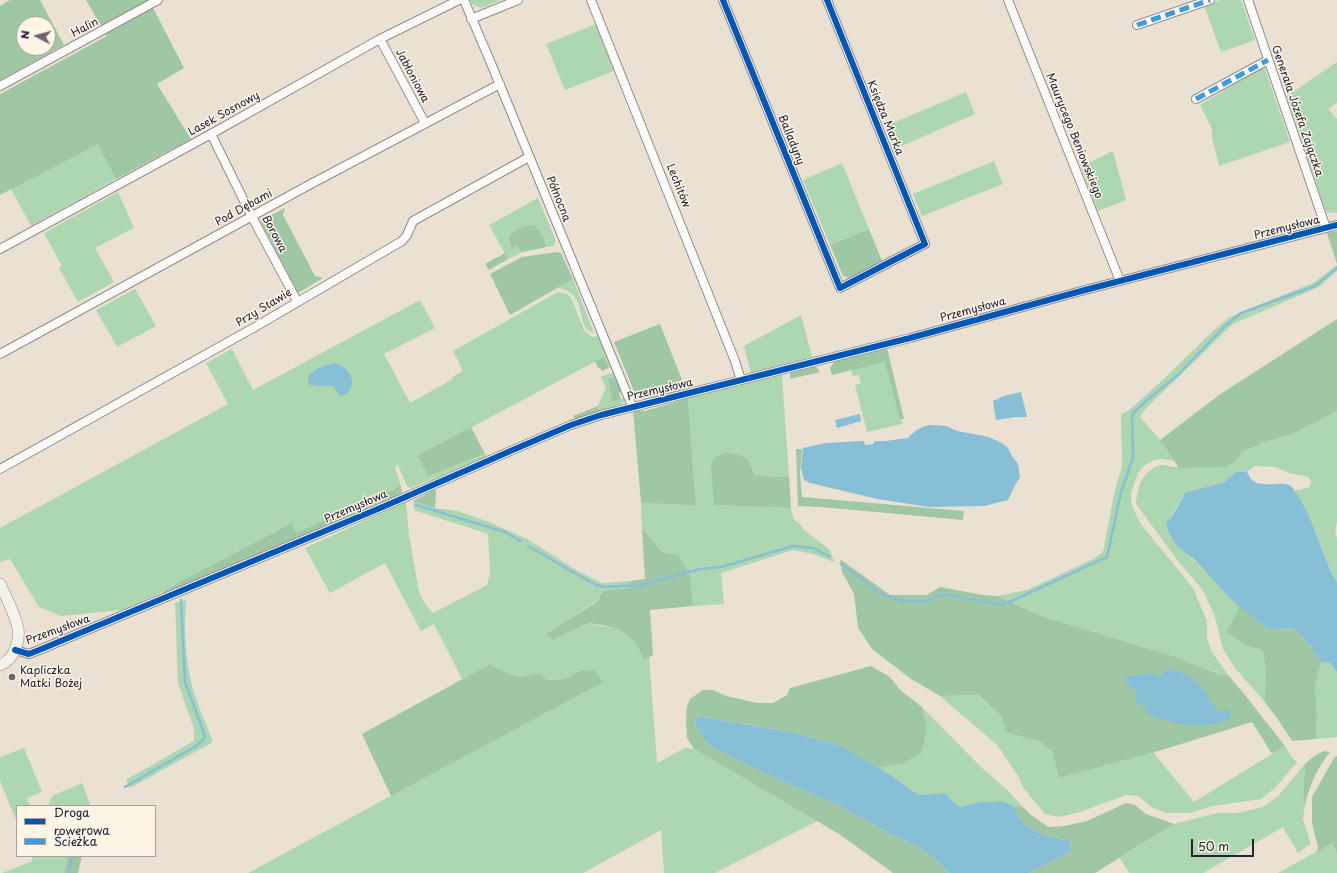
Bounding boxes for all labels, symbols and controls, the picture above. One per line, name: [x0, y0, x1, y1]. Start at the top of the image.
street label: Halin: [69, 15, 101, 41]
north arrow: [16, 16, 56, 56]
text: N: [16, 30, 33, 40]
street label: Generała Józefa Zajączka: [1268, 44, 1326, 178]
street label: Jabłoniowa: [392, 47, 432, 105]
street label: Maurycego Beniowskiego: [1043, 71, 1105, 201]
street label: Księdza Marka: [864, 79, 906, 157]
street label: Lasek Sosnowy: [186, 89, 262, 139]
street label: Balladyny: [775, 113, 807, 167]
street label: Lechitów: [663, 162, 693, 210]
street label: Północna: [543, 174, 573, 224]
street label: Pod Dębami: [213, 187, 275, 229]
street label: Borowa: [259, 213, 289, 255]
street label: Przemysłowa: [1253, 213, 1321, 243]
street label: Przy Stawie: [234, 286, 294, 330]
street label: Przemysłowa: [939, 295, 1007, 325]
street label: Przemysłowa: [626, 376, 694, 404]
street label: Przemysłowa: [322, 488, 390, 526]
street label: Przemysłowa: [24, 612, 92, 648]
place label: Kapliczka Matki Bożej: [20, 664, 82, 690]
marker: Kapliczka Matki Bożej: [7, 672, 17, 682]
text: Droga rowerowa: [54, 803, 110, 839]
legend: [16, 805, 156, 857]
scale bar: [1193, 831, 1256, 857]
text: Ścieżka: [54, 832, 97, 850]
text: 50 m: [1198, 837, 1229, 855]

